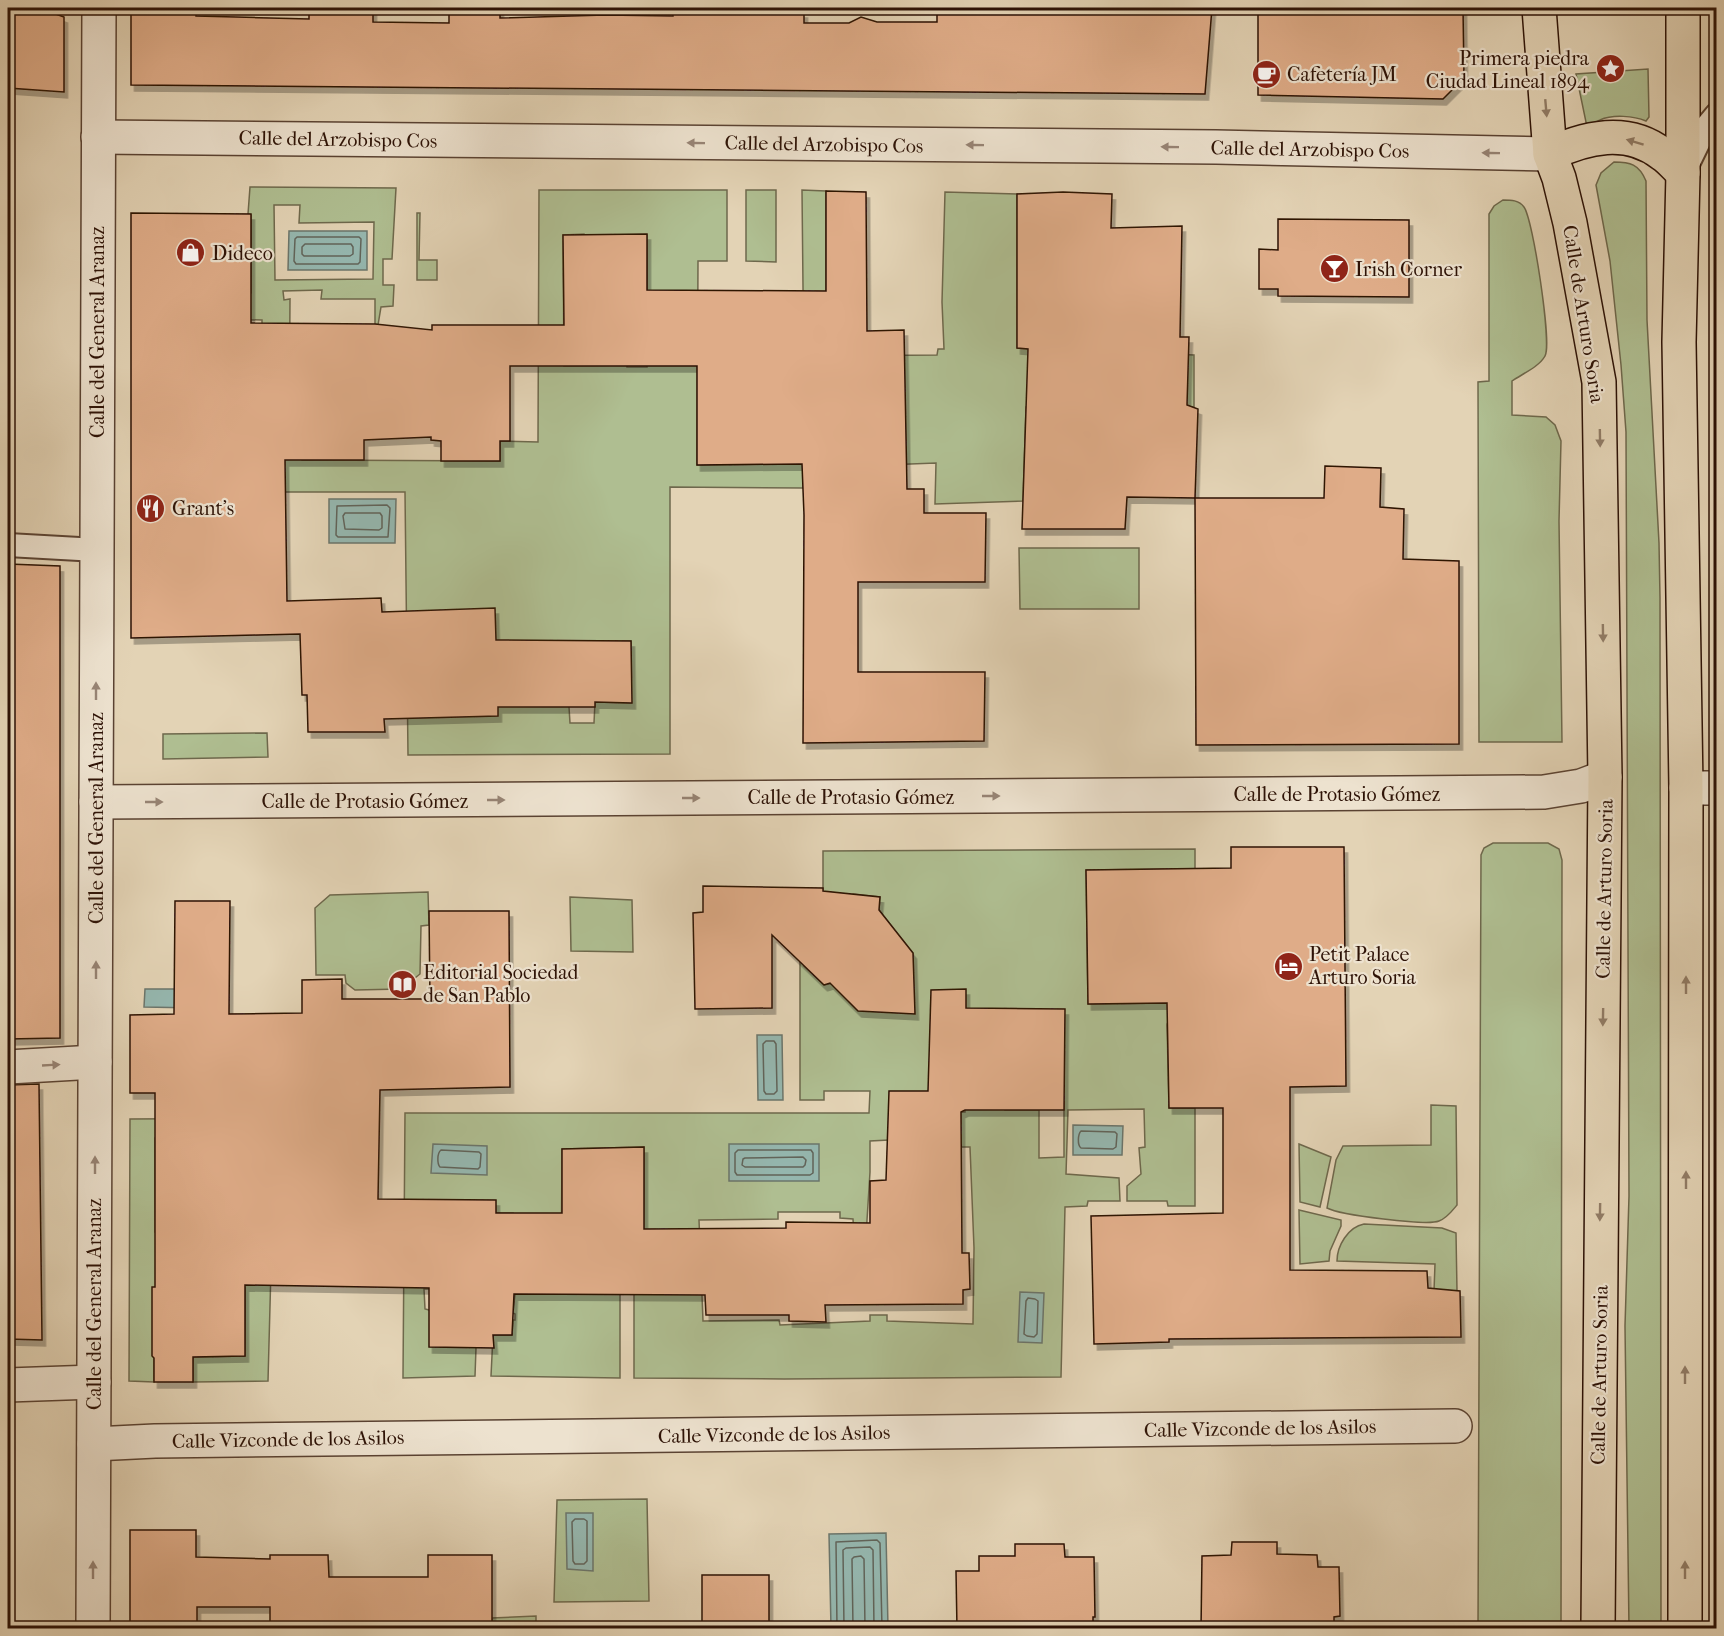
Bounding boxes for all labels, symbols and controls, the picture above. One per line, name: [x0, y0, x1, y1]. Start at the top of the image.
place label: Primera piedra Ciudad Lineal 1894: [1426, 47, 1590, 93]
place icon: Primera piedra Ciudad Lineal 1894: [1594, 53, 1626, 85]
cafe icon: Cafetería JM: [1250, 58, 1282, 90]
place label: Cafetería JM: [1287, 63, 1397, 86]
one-way arrow: [1541, 98, 1551, 117]
street label: Calle del Arzobispo Cos: [238, 126, 438, 153]
street label: Calle del Arzobispo Cos: [724, 131, 924, 158]
street label: Calle del Arzobispo Cos: [1210, 136, 1410, 163]
one-way arrow: [1626, 137, 1644, 146]
one-way arrow: [687, 138, 706, 148]
one-way arrow: [966, 140, 985, 150]
one-way arrow: [1161, 142, 1180, 152]
one-way arrow: [1482, 148, 1501, 158]
street label: Calle de Arturo Soria: [1558, 224, 1609, 405]
street label: Calle del General Aranaz: [86, 226, 109, 438]
shop icon: Dideco: [175, 237, 207, 269]
place label: Dideco: [212, 242, 273, 265]
bar icon: Irish Corner: [1318, 253, 1350, 285]
place label: Irish Corner: [1355, 258, 1462, 281]
one-way arrow: [1595, 429, 1604, 448]
restaurant icon: Grant's: [135, 492, 167, 524]
place label: Grant's: [172, 497, 234, 520]
one-way arrow: [1598, 624, 1608, 643]
one-way arrow: [91, 682, 101, 701]
street label: Calle del General Aranaz: [85, 712, 108, 924]
street label: Calle de Protasio Gómez: [1234, 783, 1441, 806]
street label: Calle de Protasio Gómez: [748, 786, 955, 809]
street label: Calle de Protasio Gómez: [262, 790, 469, 813]
one-way arrow: [982, 791, 1001, 801]
one-way arrow: [682, 794, 701, 803]
one-way arrow: [487, 795, 506, 805]
one-way arrow: [145, 797, 164, 807]
street label: Calle de Arturo Soria: [1591, 798, 1618, 979]
place label: Petit Palace Arturo Soria: [1308, 943, 1417, 989]
hotel icon: Petit Palace Arturo Soria: [1272, 950, 1304, 982]
one-way arrow: [91, 961, 100, 980]
place label: Editorial Sociedad de San Pablo: [423, 961, 580, 1007]
library icon: Editorial Sociedad de San Pablo: [386, 968, 418, 1000]
one-way arrow: [1681, 976, 1691, 995]
one-way arrow: [1598, 1008, 1607, 1027]
one-way arrow: [42, 1060, 61, 1069]
one-way arrow: [90, 1156, 100, 1175]
one-way arrow: [1681, 1171, 1691, 1190]
street label: Calle del General Aranaz: [83, 1198, 106, 1410]
one-way arrow: [1596, 1203, 1605, 1222]
street label: Calle de Arturo Soria: [1586, 1284, 1613, 1465]
one-way arrow: [1680, 1366, 1690, 1385]
street label: Calle Vizconde de los Asilos: [1144, 1415, 1376, 1442]
street label: Calle Vizconde de los Asilos: [658, 1421, 890, 1448]
street label: Calle Vizconde de los Asilos: [172, 1426, 404, 1453]
one-way arrow: [88, 1561, 98, 1580]
one-way arrow: [1680, 1561, 1690, 1580]

